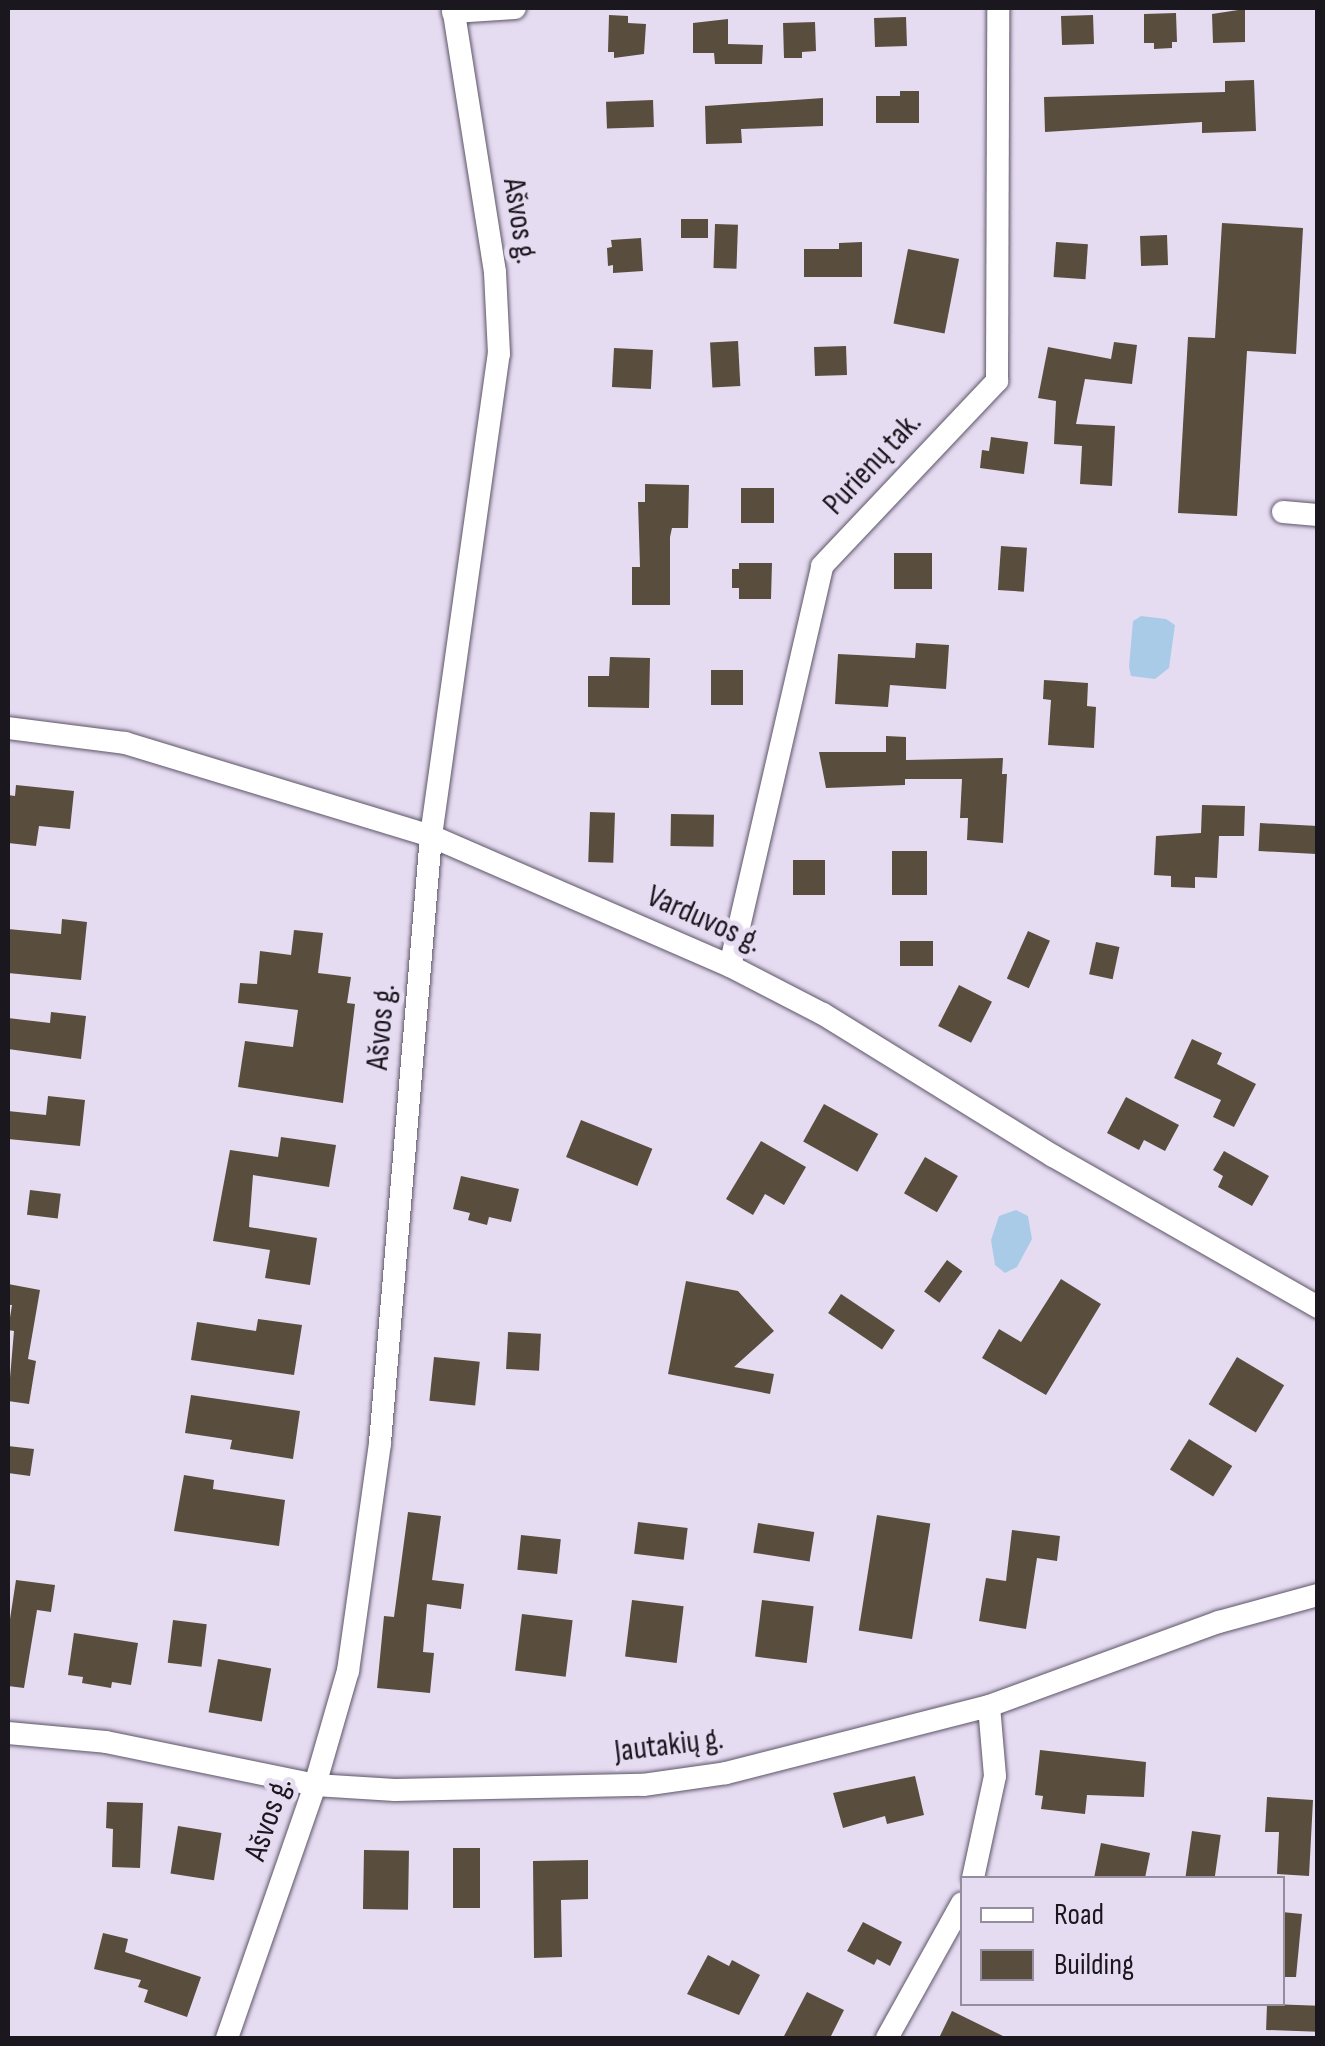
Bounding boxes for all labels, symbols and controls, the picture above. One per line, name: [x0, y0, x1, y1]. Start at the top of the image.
street label: Ašvos g.: [493, 176, 545, 266]
street label: Purienų tak.: [816, 404, 930, 524]
street label: Varduvos g.: [641, 878, 767, 962]
street label: Ašvos g.: [359, 983, 405, 1071]
street label: Jautakių g.: [612, 1720, 726, 1772]
street label: Ašvos g.: [237, 1772, 301, 1866]
legend: [960, 1876, 1285, 2006]
text: Road: [1054, 1897, 1104, 1933]
text: Building: [1054, 1947, 1134, 1983]

